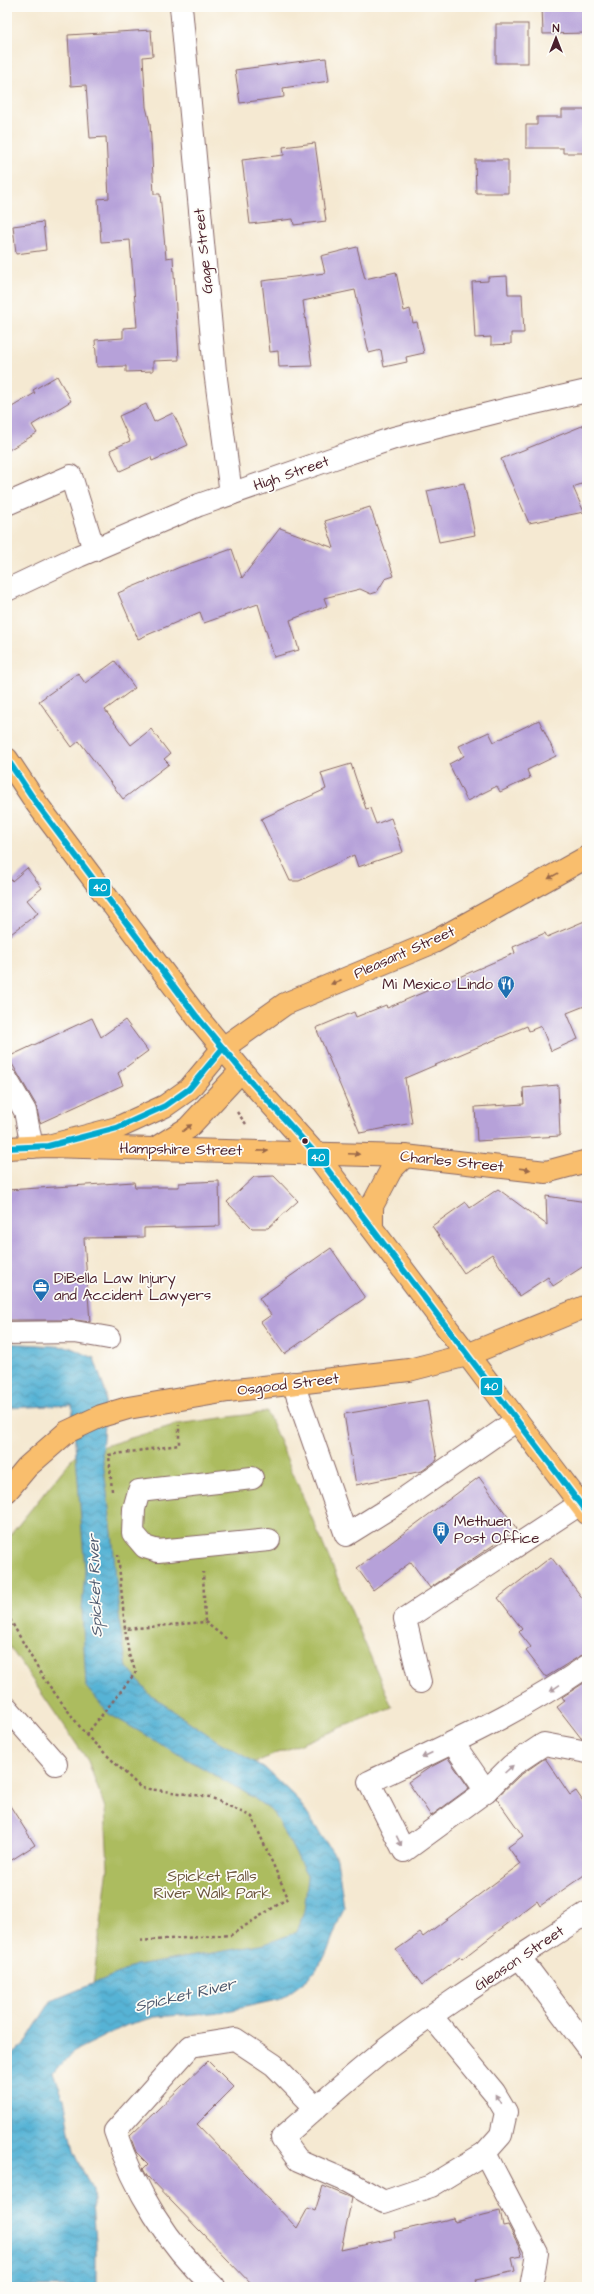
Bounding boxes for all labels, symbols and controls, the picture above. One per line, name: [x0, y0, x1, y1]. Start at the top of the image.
north arrow: [536, 18, 576, 58]
text: N: [553, 21, 560, 36]
street label: Gage Street: [189, 207, 219, 295]
street label: High Street: [250, 451, 332, 497]
one-way arrow: [547, 873, 559, 879]
line badge: 40: [88, 878, 111, 897]
text: 40: [93, 880, 107, 895]
street label: Pleasant Street: [350, 921, 458, 984]
place label: Mi Mexico Lindo: [382, 974, 494, 995]
restaurant icon: Mi Mexico Lindo: [496, 974, 516, 999]
one-way arrow: [330, 979, 342, 986]
one-way arrow: [181, 1124, 192, 1132]
unlabelled marker: [300, 1136, 310, 1146]
street label: Hampshire Street: [119, 1138, 242, 1161]
street label: Charles Street: [399, 1146, 505, 1177]
one-way arrow: [257, 1148, 270, 1154]
line badge: 40: [307, 1148, 330, 1167]
text: 40: [311, 1150, 325, 1165]
one-way arrow: [348, 1151, 361, 1157]
one-way arrow: [519, 1166, 531, 1172]
place label: DiBella Law Injury and Accident Lawyers: [54, 1268, 212, 1307]
office icon: DiBella Law Injury and Accident Lawyers: [31, 1277, 51, 1302]
street label: Osgood Street: [236, 1368, 340, 1402]
line badge: 40: [480, 1377, 503, 1396]
text: 40: [484, 1379, 498, 1394]
place label: Methuen Post Office: [454, 1511, 539, 1549]
building icon: Methuen Post Office: [431, 1520, 451, 1545]
water label: Spicket River: [82, 1532, 108, 1638]
one-way arrow: [549, 1685, 561, 1692]
one-way arrow: [422, 1752, 433, 1758]
one-way arrow: [503, 1764, 514, 1773]
one-way arrow: [396, 1835, 402, 1847]
park label: Spicket Falls River Walk Park: [153, 1866, 271, 1904]
street label: Gleason Street: [470, 1921, 568, 1996]
water label: Spicket River: [133, 1972, 240, 2017]
one-way arrow: [494, 2093, 501, 2105]

